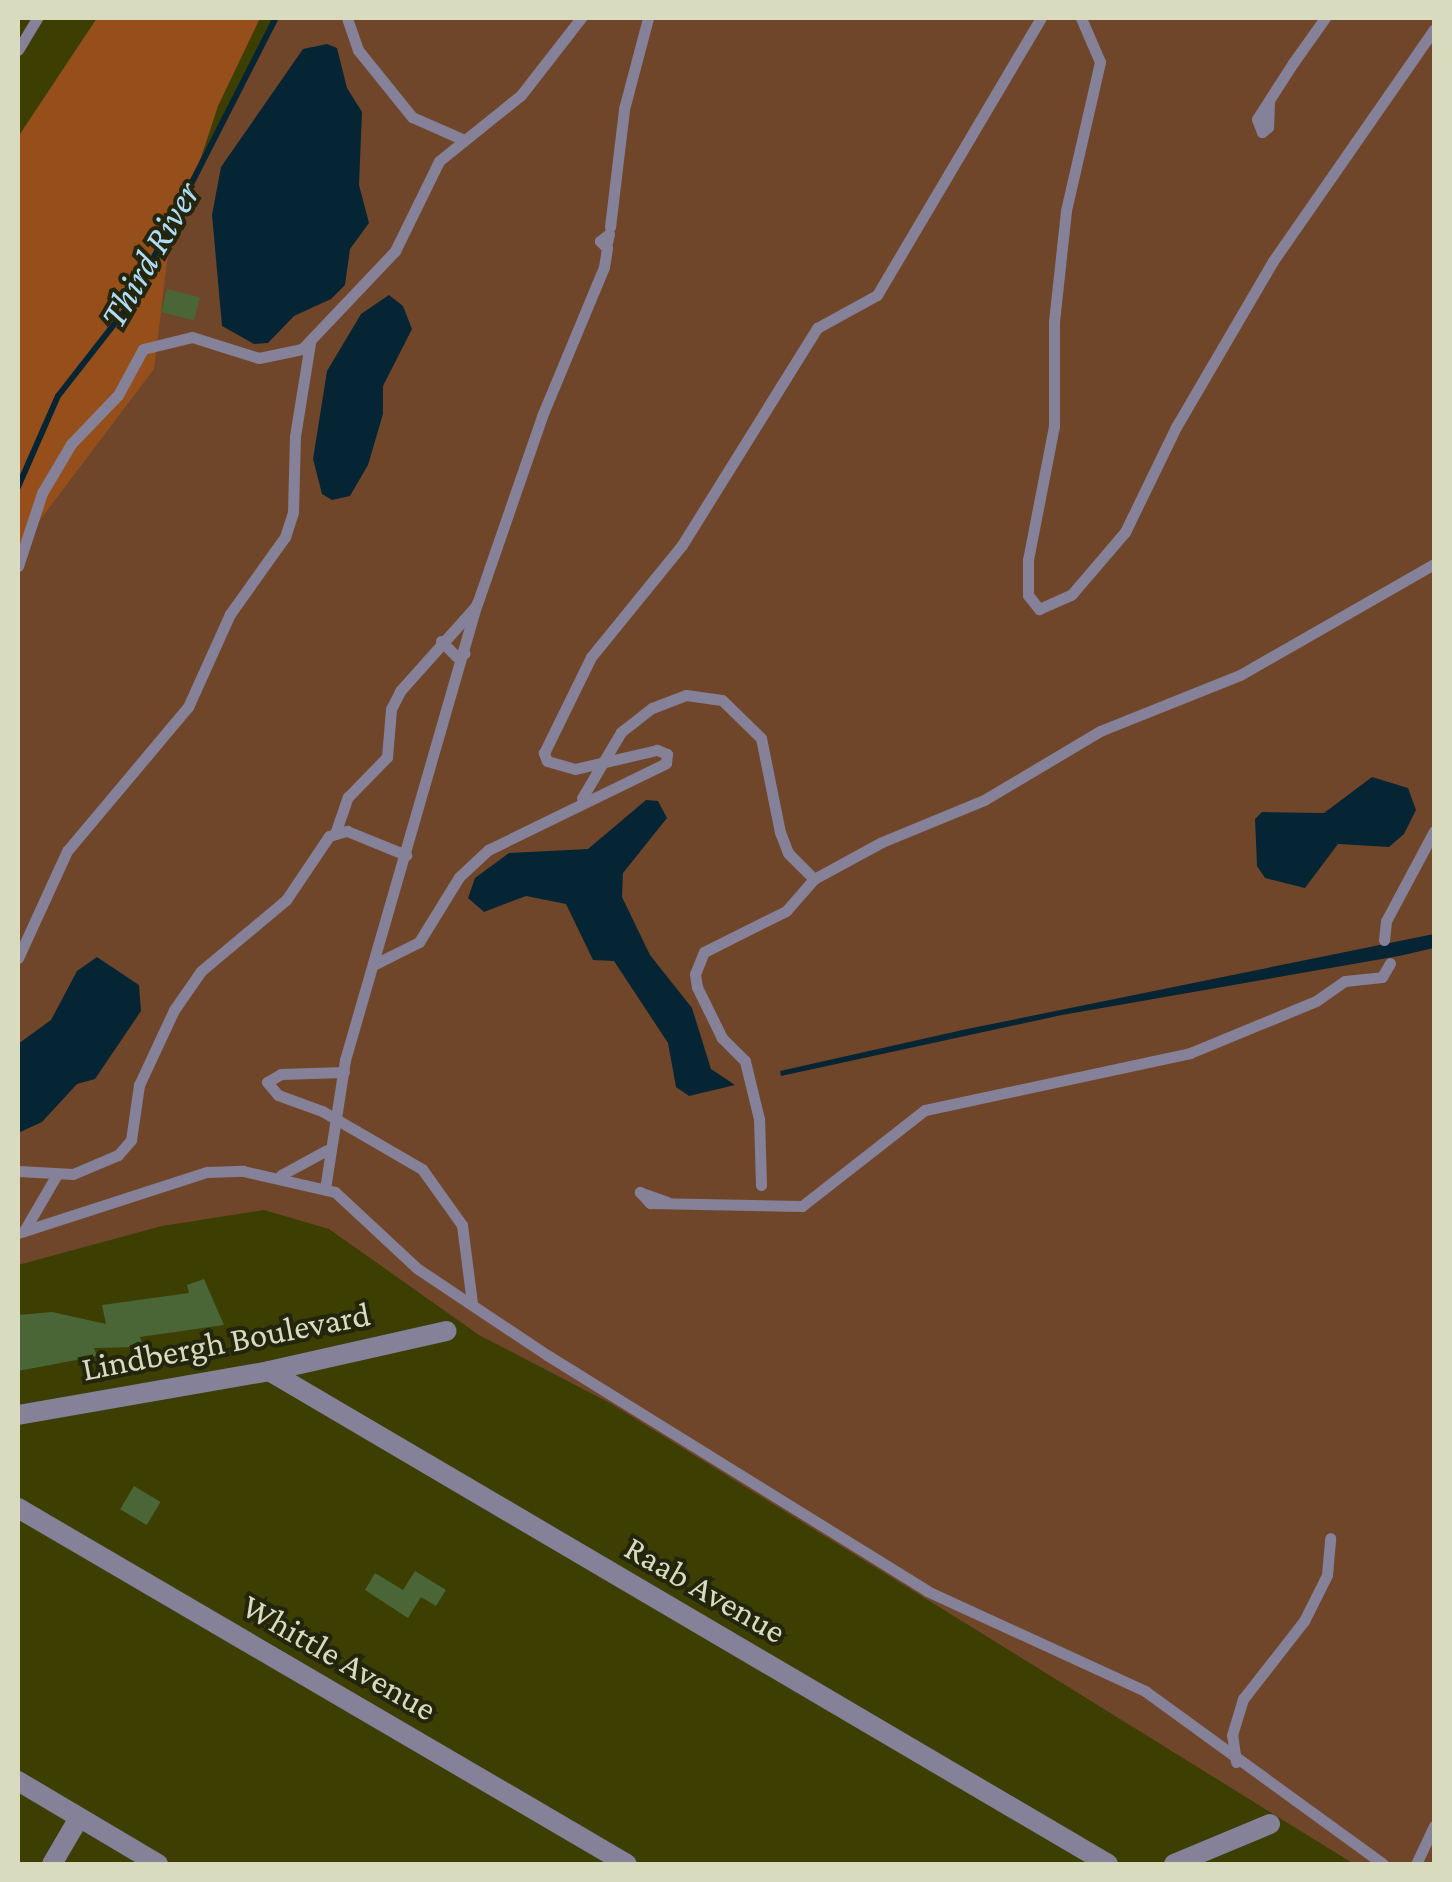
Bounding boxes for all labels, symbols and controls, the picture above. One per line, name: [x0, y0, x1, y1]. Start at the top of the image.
water label: Third River: [90, 174, 210, 336]
street label: Lindbergh Boulevard: [78, 1293, 374, 1391]
street label: Raab Avenue: [617, 1527, 793, 1653]
street label: Whittle Avenue: [234, 1585, 444, 1731]

